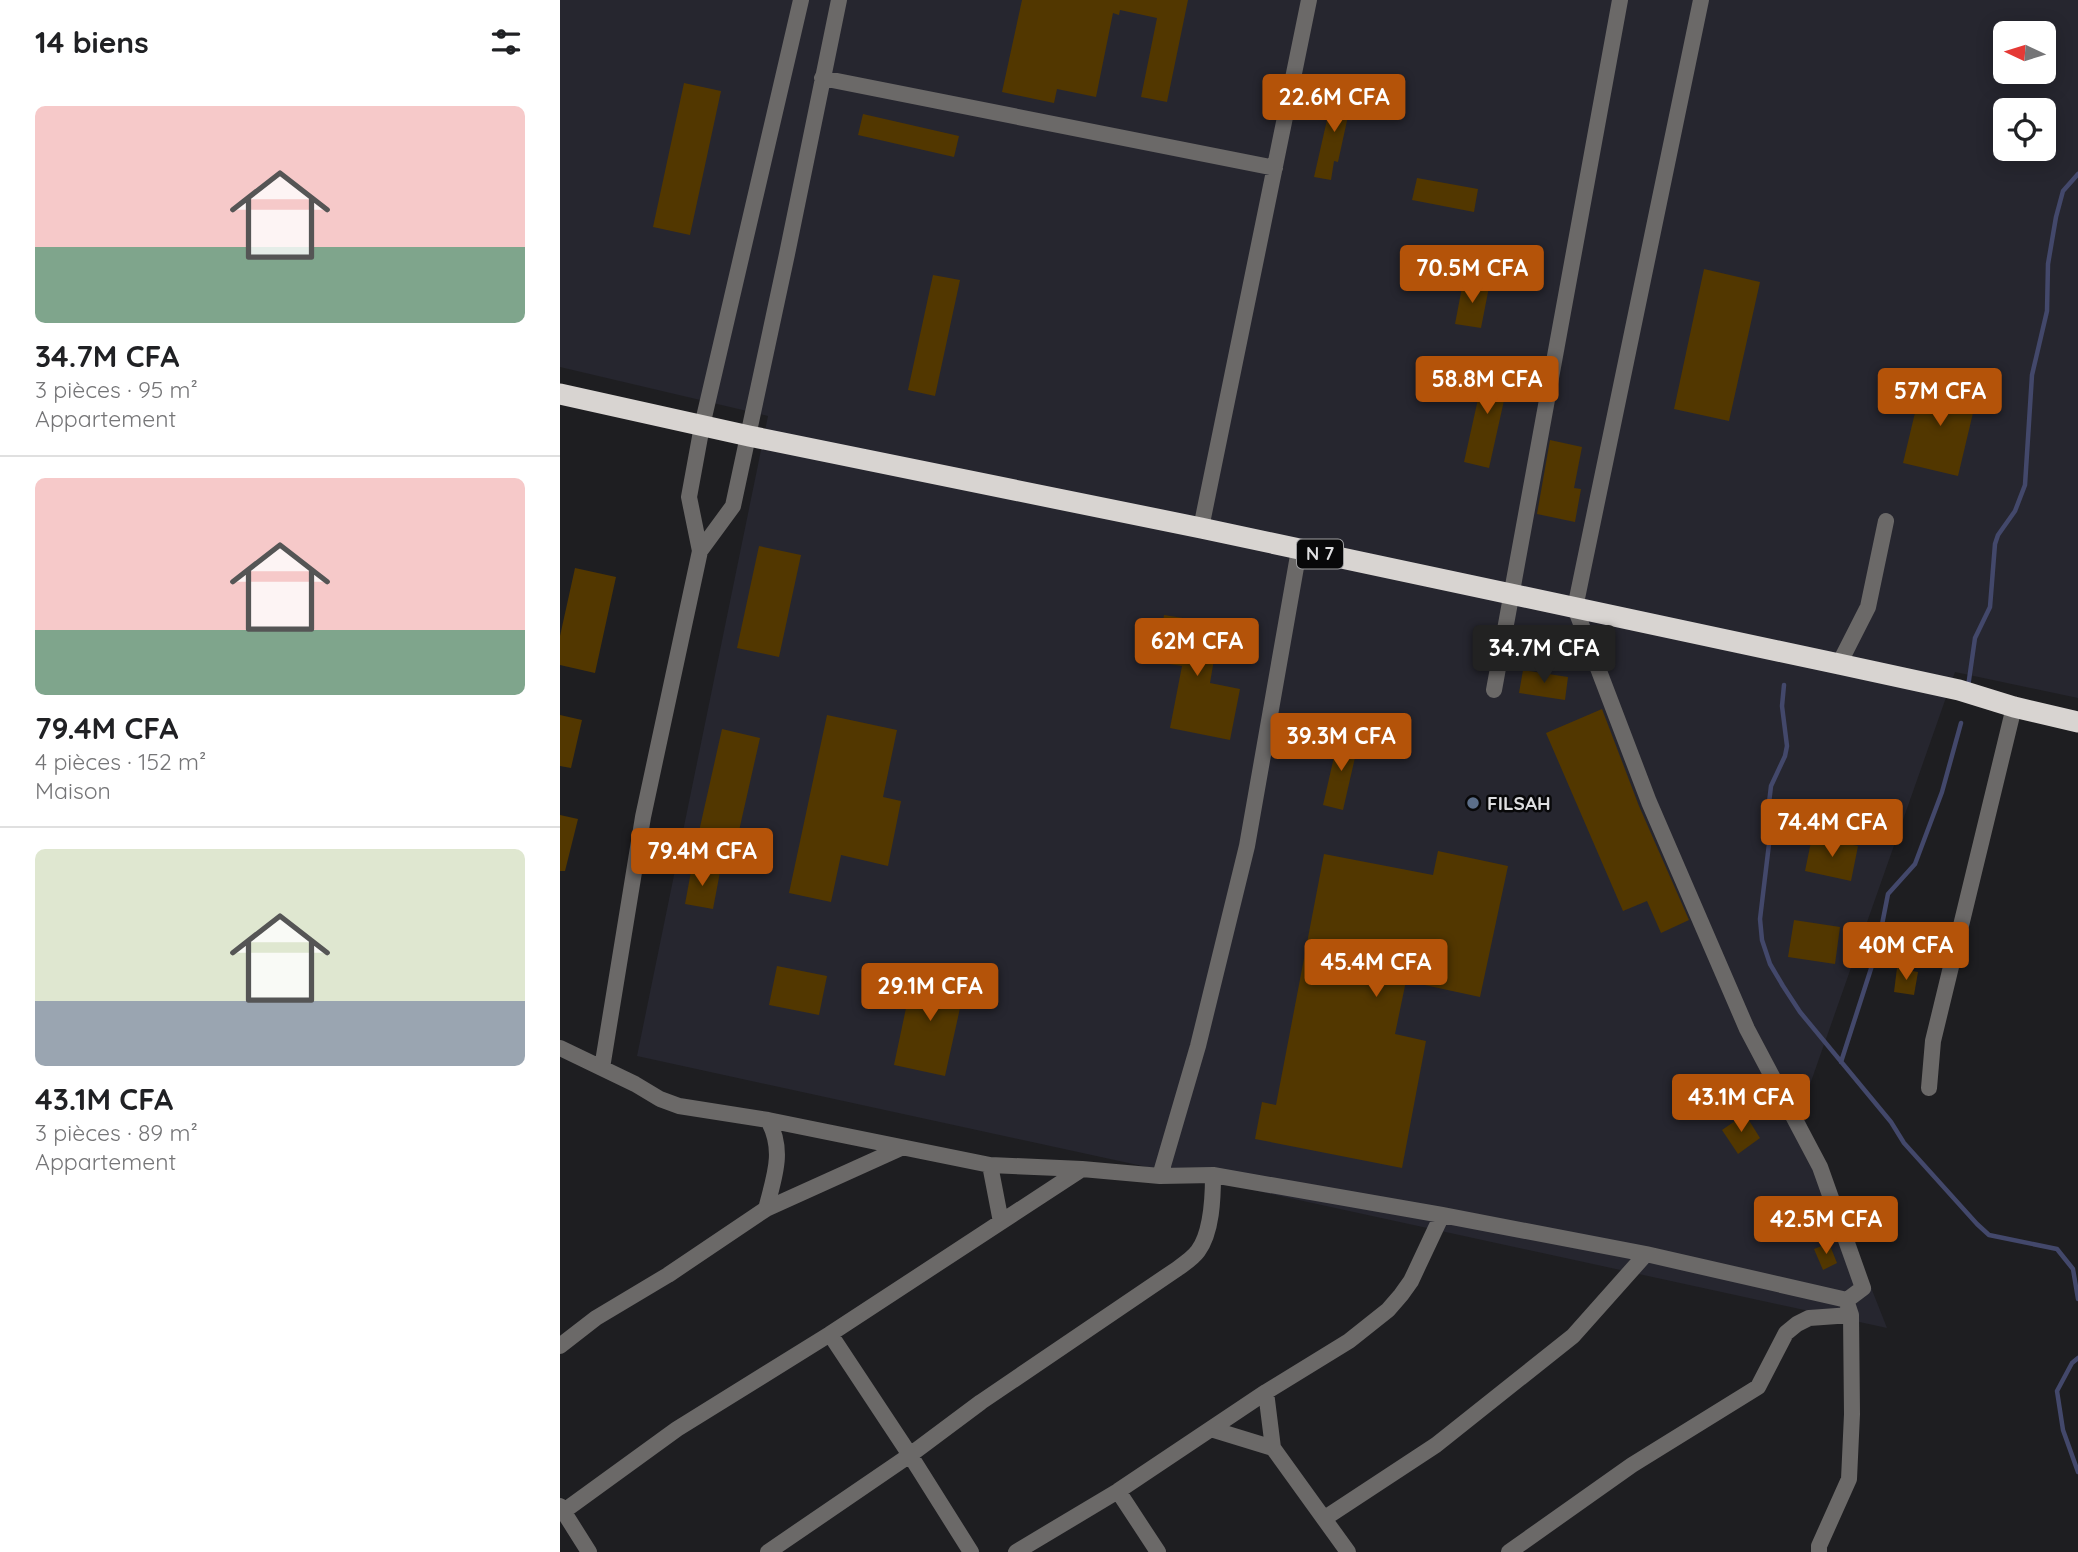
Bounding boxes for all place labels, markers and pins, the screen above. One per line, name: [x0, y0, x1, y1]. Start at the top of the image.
pin: 22.6M CFA: [1254, 74, 1414, 134]
pin: 70.5M CFA: [1392, 246, 1552, 305]
pin: 58.8M CFA: [1407, 356, 1567, 416]
pin: 57M CFA: [1875, 368, 2005, 428]
pin: 62M CFA: [1132, 618, 1262, 678]
pin: 34.7M CFA: [1464, 626, 1624, 685]
pin: 39.3M CFA: [1261, 714, 1421, 773]
place label: FILSAH: [1487, 791, 1551, 815]
marker: FILSAH: [1465, 795, 1481, 811]
pin: 74.4M CFA: [1752, 800, 1912, 859]
pin: 79.4M CFA: [622, 828, 782, 888]
pin: 40M CFA: [1841, 922, 1971, 982]
pin: 45.4M CFA: [1296, 940, 1456, 999]
pin: 29.1M CFA: [850, 964, 1010, 1023]
pin: 43.1M CFA: [1661, 1074, 1821, 1134]
pin: 42.5M CFA: [1746, 1196, 1906, 1256]

